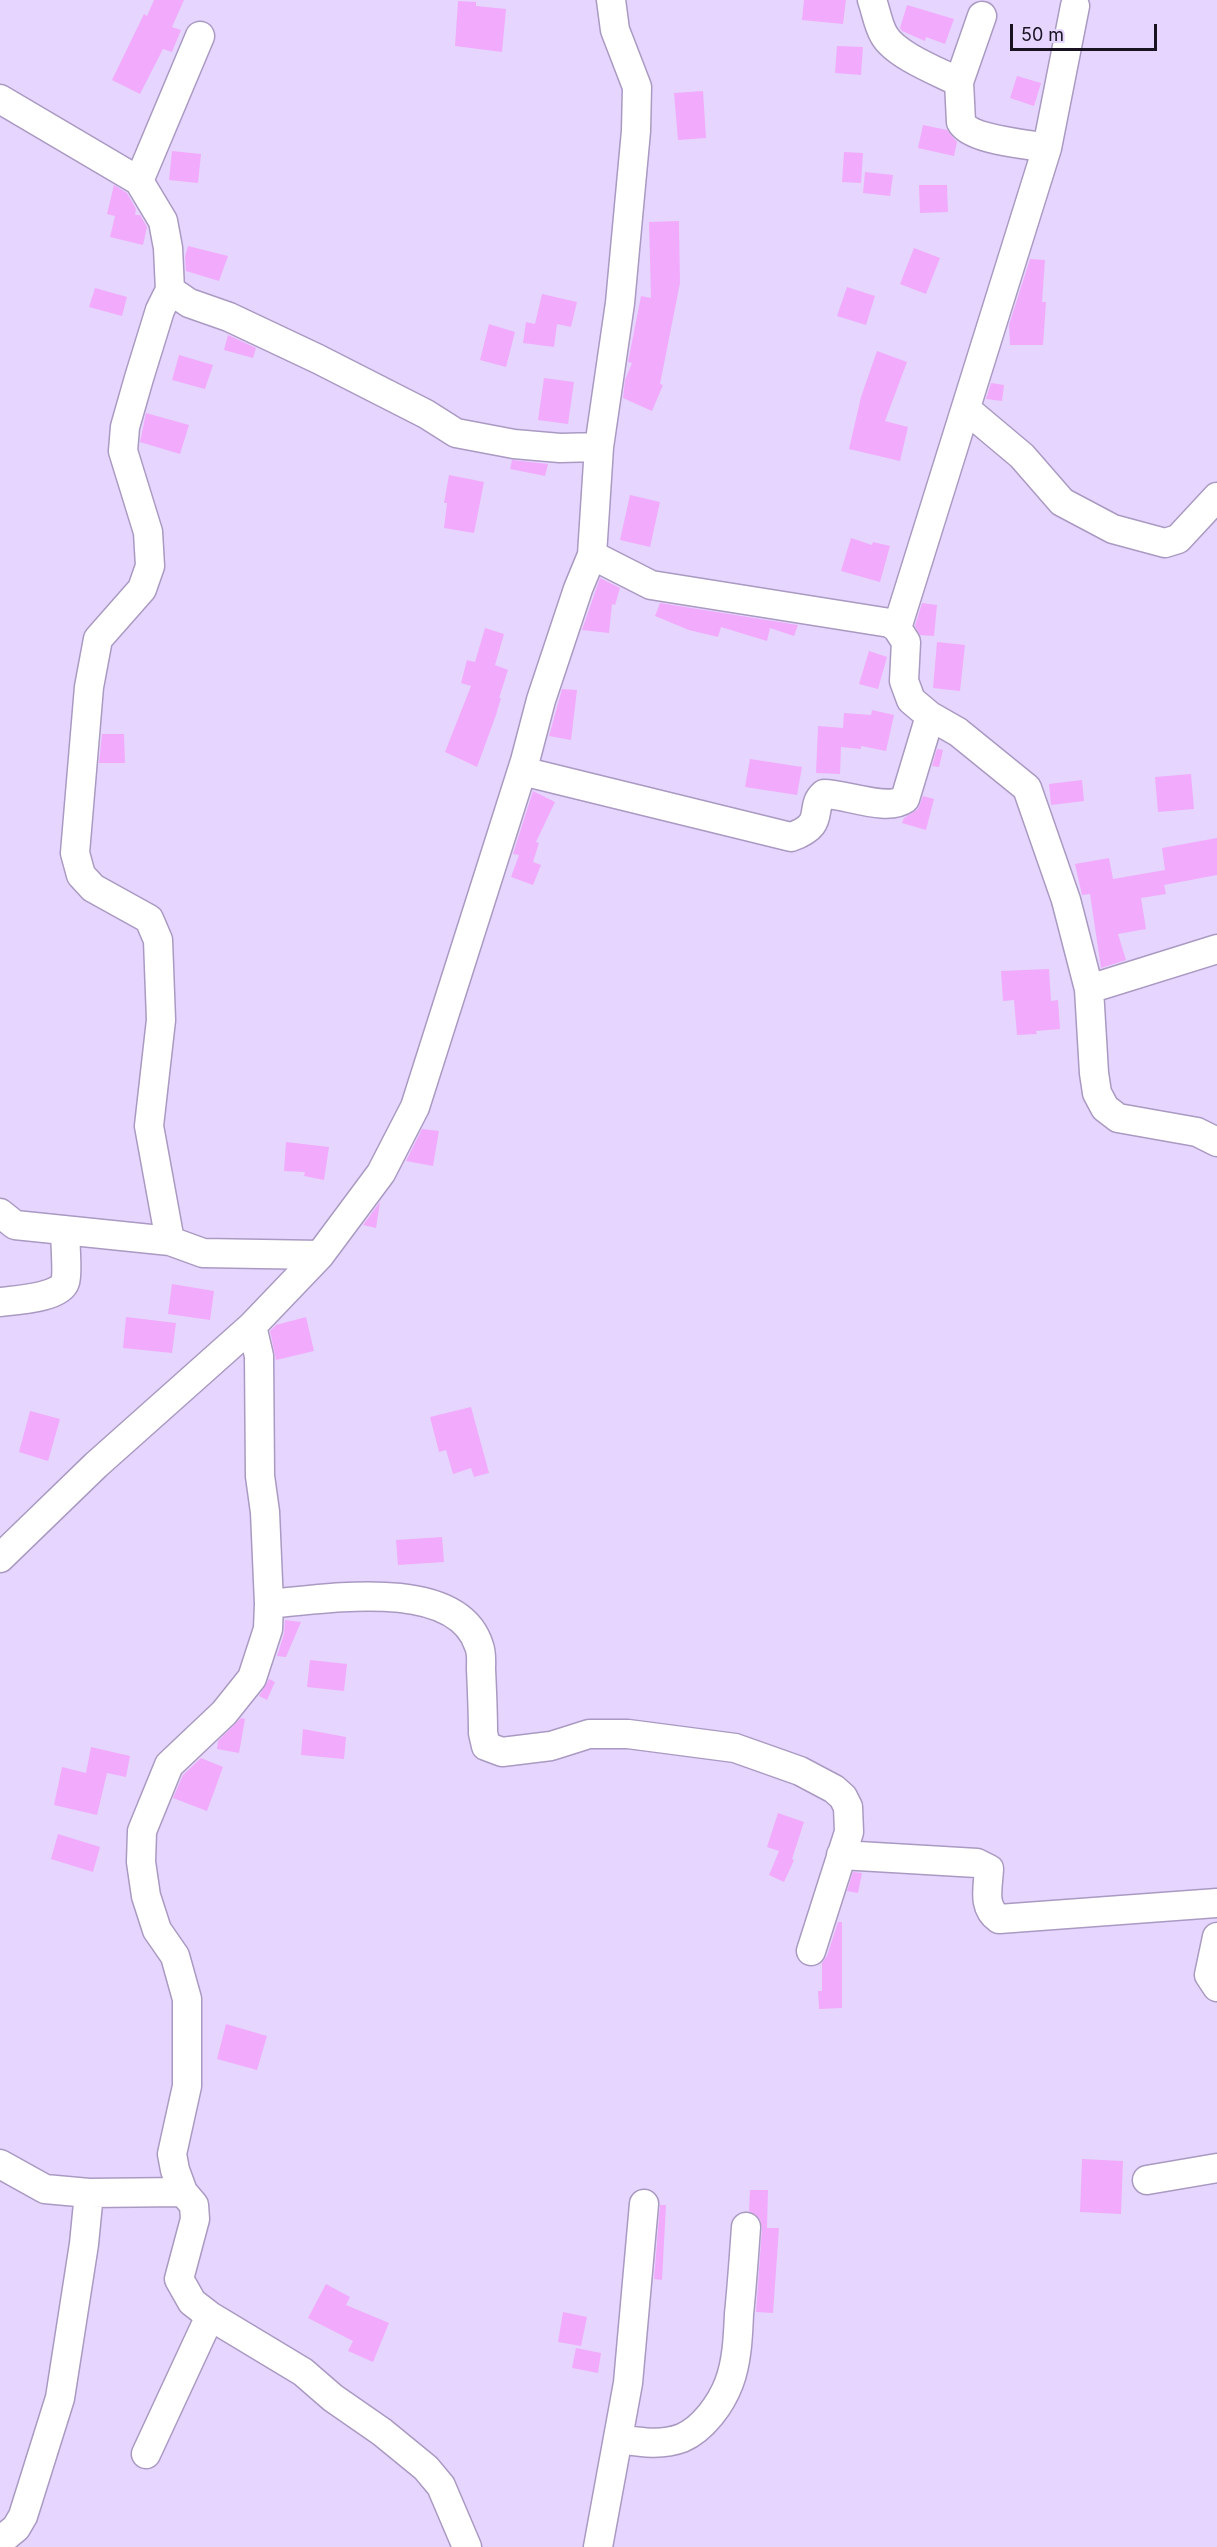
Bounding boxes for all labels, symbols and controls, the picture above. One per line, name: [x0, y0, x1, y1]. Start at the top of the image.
scale bar: [1013, 12, 1160, 50]
text: 50 m: [1021, 24, 1064, 45]

